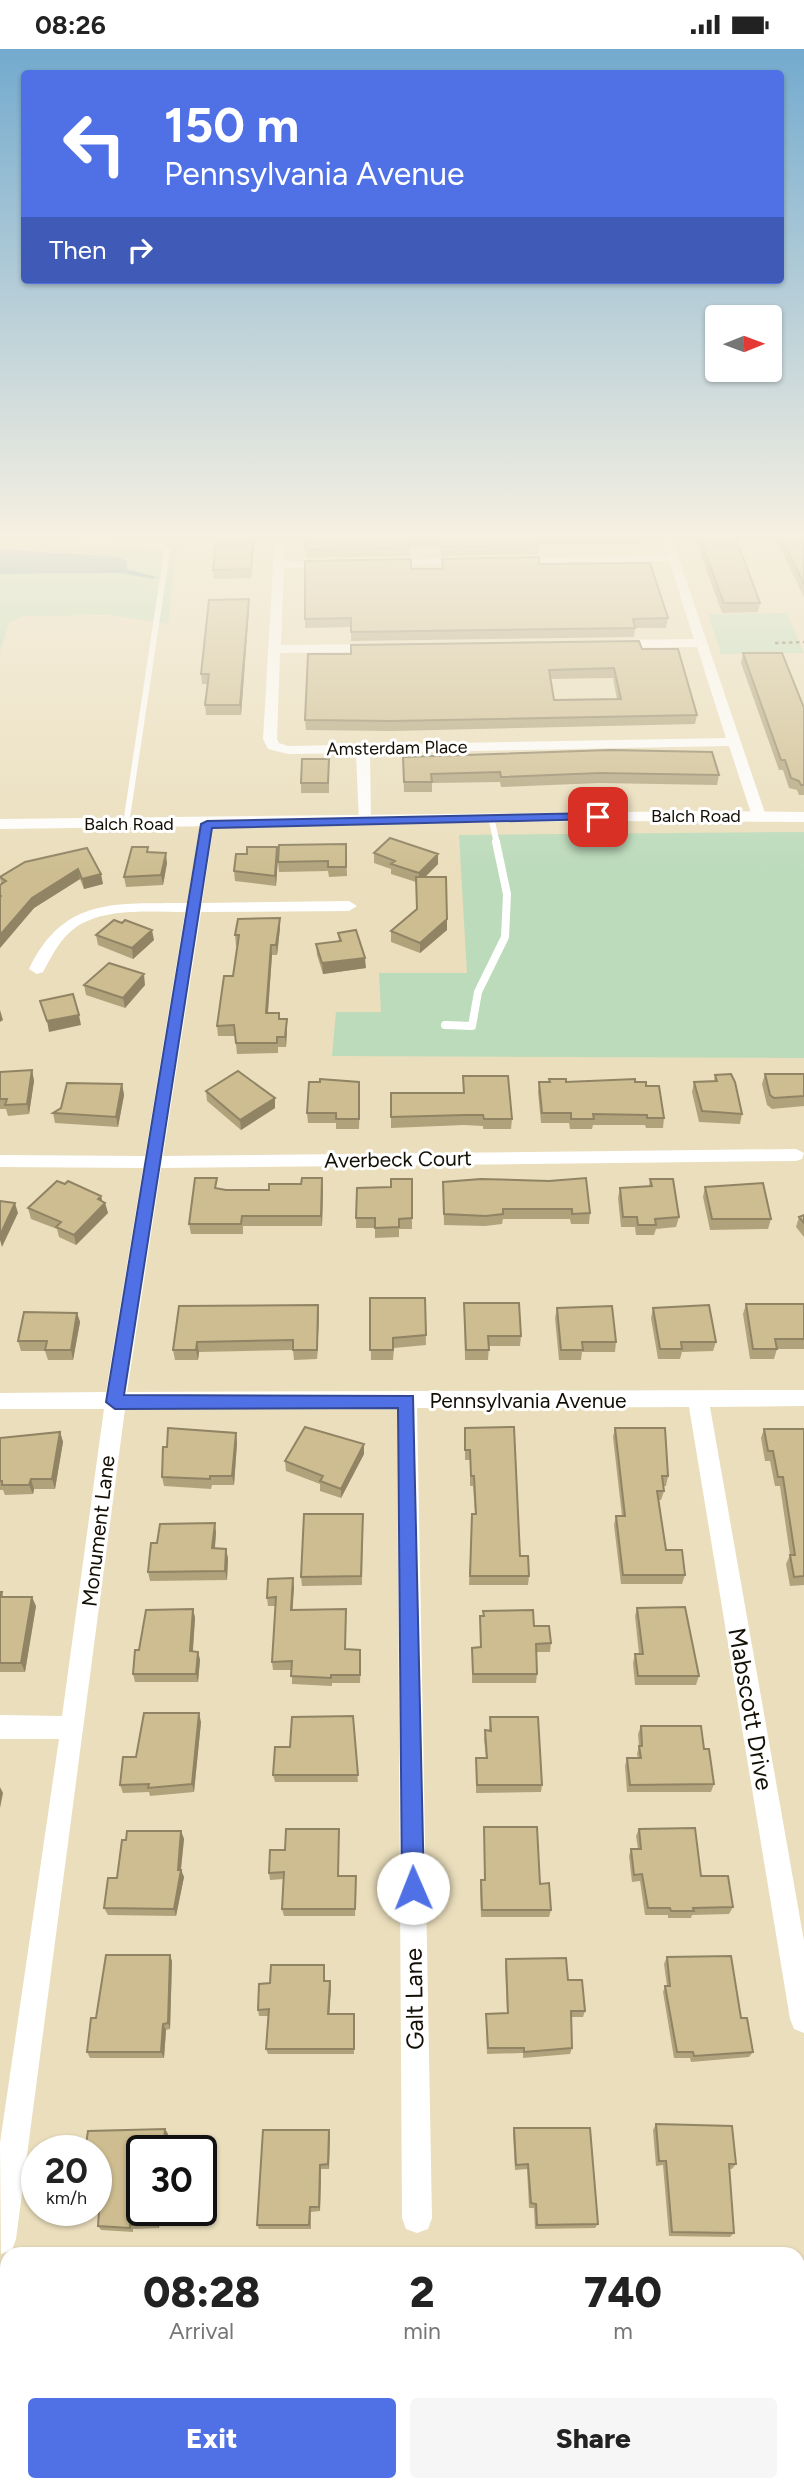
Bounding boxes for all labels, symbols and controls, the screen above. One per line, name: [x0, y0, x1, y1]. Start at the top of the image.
text: 08:26: [35, 9, 106, 41]
text: 150 m: [164, 95, 299, 154]
icon: left: [49, 98, 140, 189]
text: Pennsylvania Avenue: [164, 155, 464, 193]
icon: right: [121, 231, 159, 269]
text: Then: [49, 234, 107, 266]
north arrow: [705, 305, 782, 381]
map controls: [705, 305, 782, 382]
street label: Amsterdam Place: [326, 736, 468, 760]
pin: [568, 787, 628, 847]
icon: arrive: [579, 798, 617, 836]
street label: Balch Road: [651, 805, 741, 827]
street label: Balch Road: [84, 813, 174, 835]
street label: Averbeck Court: [324, 1145, 472, 1173]
street label: Pennsylvania Avenue: [429, 1388, 627, 1413]
street label: Monument Lane: [76, 1454, 120, 1608]
street label: Mabscott Drive: [722, 1626, 780, 1792]
position arrow: [376, 1851, 450, 1925]
street label: Galt Lane: [399, 1948, 429, 2050]
speed limit sign: 30: [126, 2135, 217, 2226]
text: 20: [45, 2150, 88, 2192]
text: km/h: [46, 2187, 87, 2209]
text: 08:28: [143, 2267, 260, 2318]
text: 2: [410, 2267, 434, 2318]
text: 740: [584, 2267, 662, 2318]
text: Arrival: [169, 2317, 234, 2345]
text: min: [403, 2317, 441, 2345]
text: m: [613, 2317, 633, 2345]
button: Exit: [28, 2398, 396, 2478]
button: Share: [410, 2398, 777, 2478]

